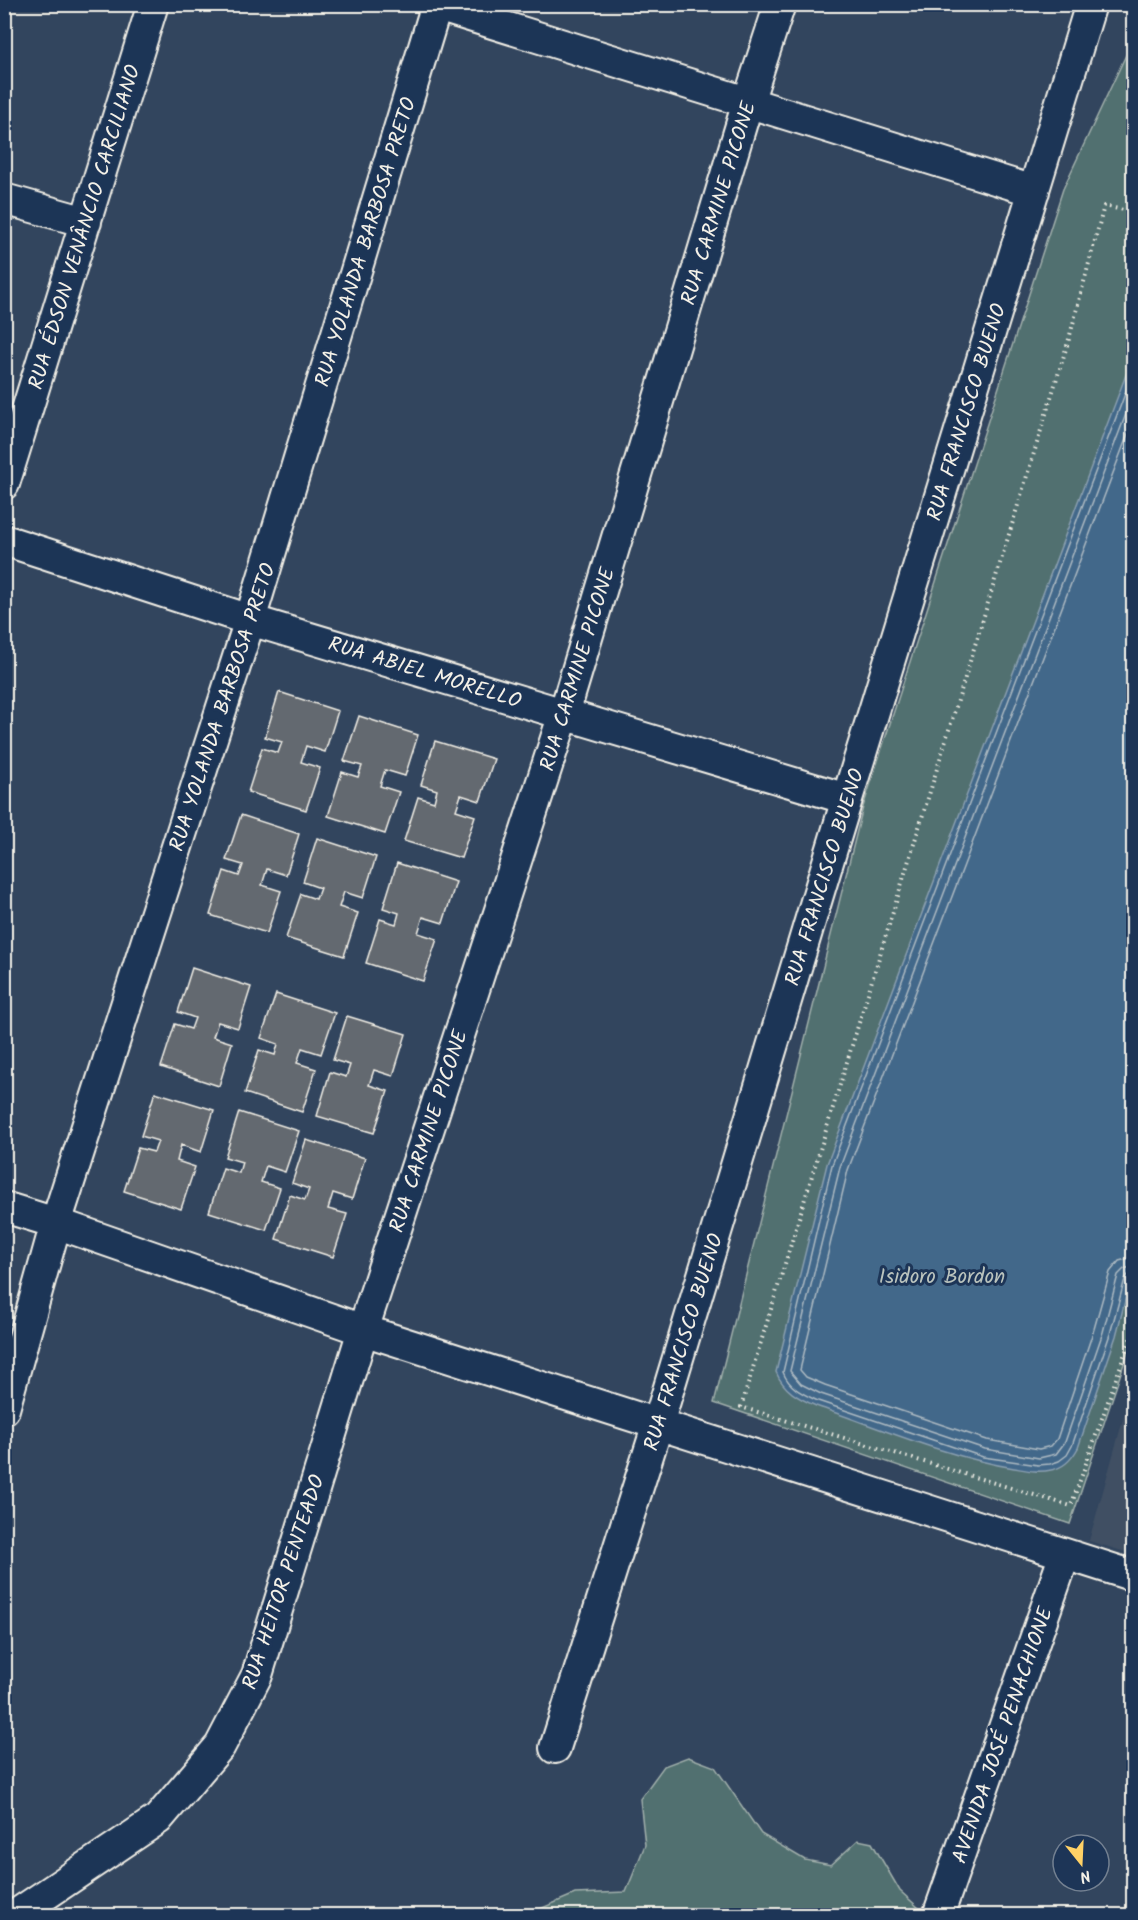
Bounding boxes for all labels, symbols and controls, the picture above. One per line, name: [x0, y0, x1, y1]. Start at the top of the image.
street label: RUA ÉDSON VENÂNCIO CARCILIANO: [20, 61, 151, 394]
street label: RUA YOLANDA BARBOSA PRETO: [307, 93, 426, 391]
street label: RUA CARMINE PICONE: [673, 97, 766, 309]
street label: RUA FRANCISCO BUENO: [919, 300, 1016, 525]
street label: RUA YOLANDA BARBOSA PRETO: [161, 559, 286, 856]
street label: RUA CARMINE PICONE: [532, 563, 625, 775]
street label: RUA ABIEL MORELLO: [324, 628, 525, 719]
street label: RUA FRANCISCO BUENO: [777, 765, 874, 990]
street label: RUA CARMINE PICONE: [381, 1025, 478, 1237]
street label: RUA FRANCISCO BUENO: [636, 1230, 733, 1455]
park label: Isidoro Bordon: [879, 1261, 1005, 1294]
street label: RUA HEITOR PENTEADO: [234, 1471, 335, 1694]
street label: AVENIDA JOSÉ PENACHIONE: [944, 1602, 1063, 1868]
north arrow: [1051, 1833, 1111, 1893]
text: N: [1077, 1862, 1094, 1889]

